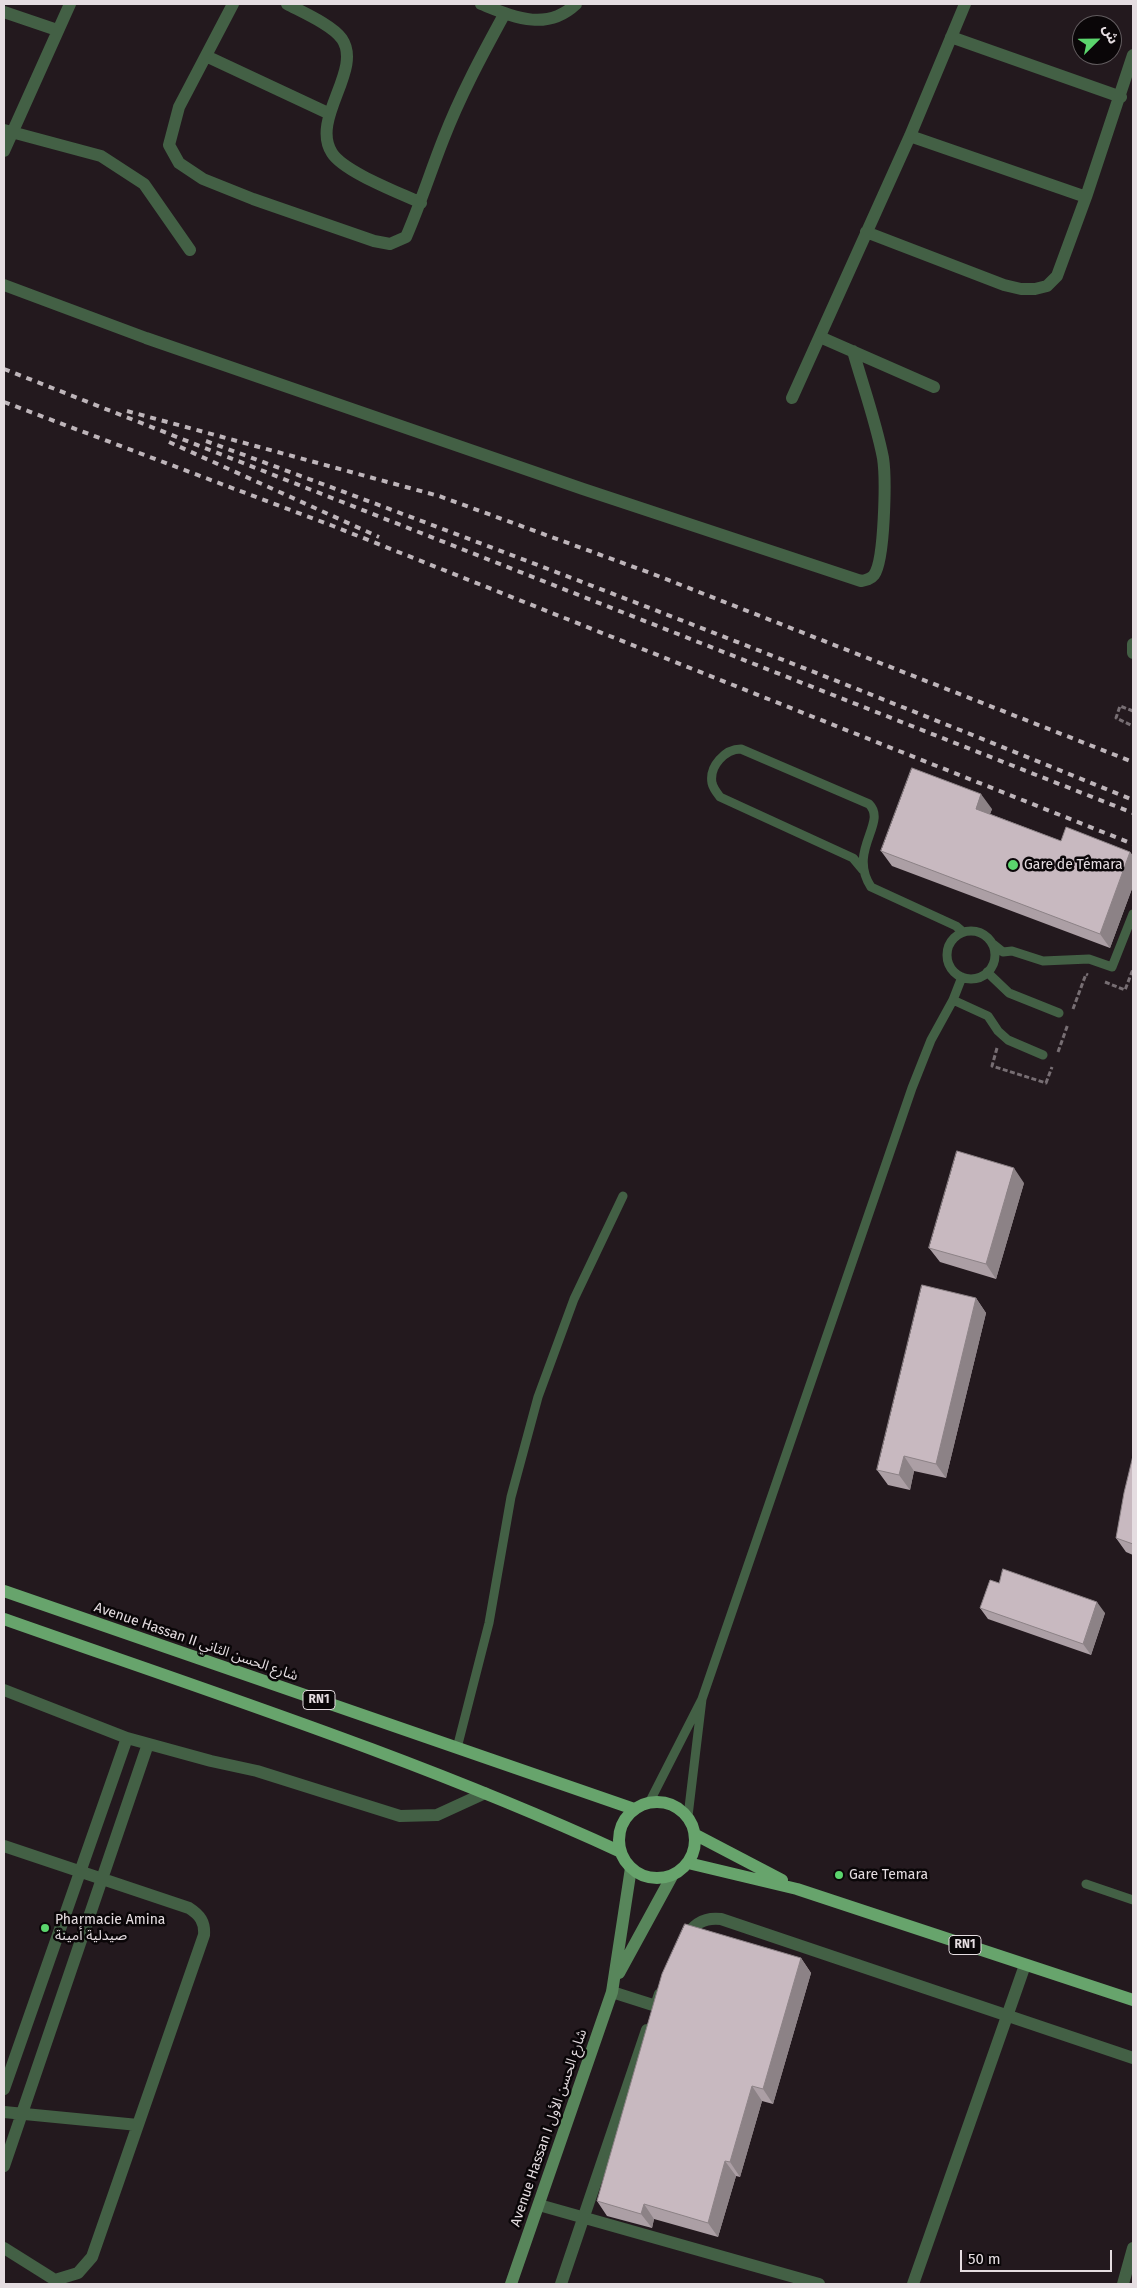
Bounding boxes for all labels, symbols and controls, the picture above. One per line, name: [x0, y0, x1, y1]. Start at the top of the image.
north arrow: [1072, 15, 1122, 65]
text: ش: [1099, 22, 1122, 46]
place label: Gare de Témara: [1024, 857, 1123, 873]
marker: Gare de Témara: [1006, 858, 1020, 872]
street label: Avenue Hassan II شارع الحسن الثاني: [92, 1599, 300, 1685]
road number: RN1: [303, 1690, 335, 1710]
place label: Gare Temara: [849, 1867, 928, 1883]
marker: Gare Temara: [833, 1869, 845, 1881]
place label: Pharmacie Amina صيدلية أمينة: [55, 1912, 165, 1944]
marker: Pharmacie Amina صيدلية أمينة: [39, 1922, 51, 1934]
road number: RN1: [949, 1936, 981, 1954]
street label: Avenue Hassan I شارع الحسن الأول: [507, 2027, 591, 2229]
scale bar: [962, 2240, 1114, 2272]
text: 50 m: [968, 2250, 1001, 2268]

